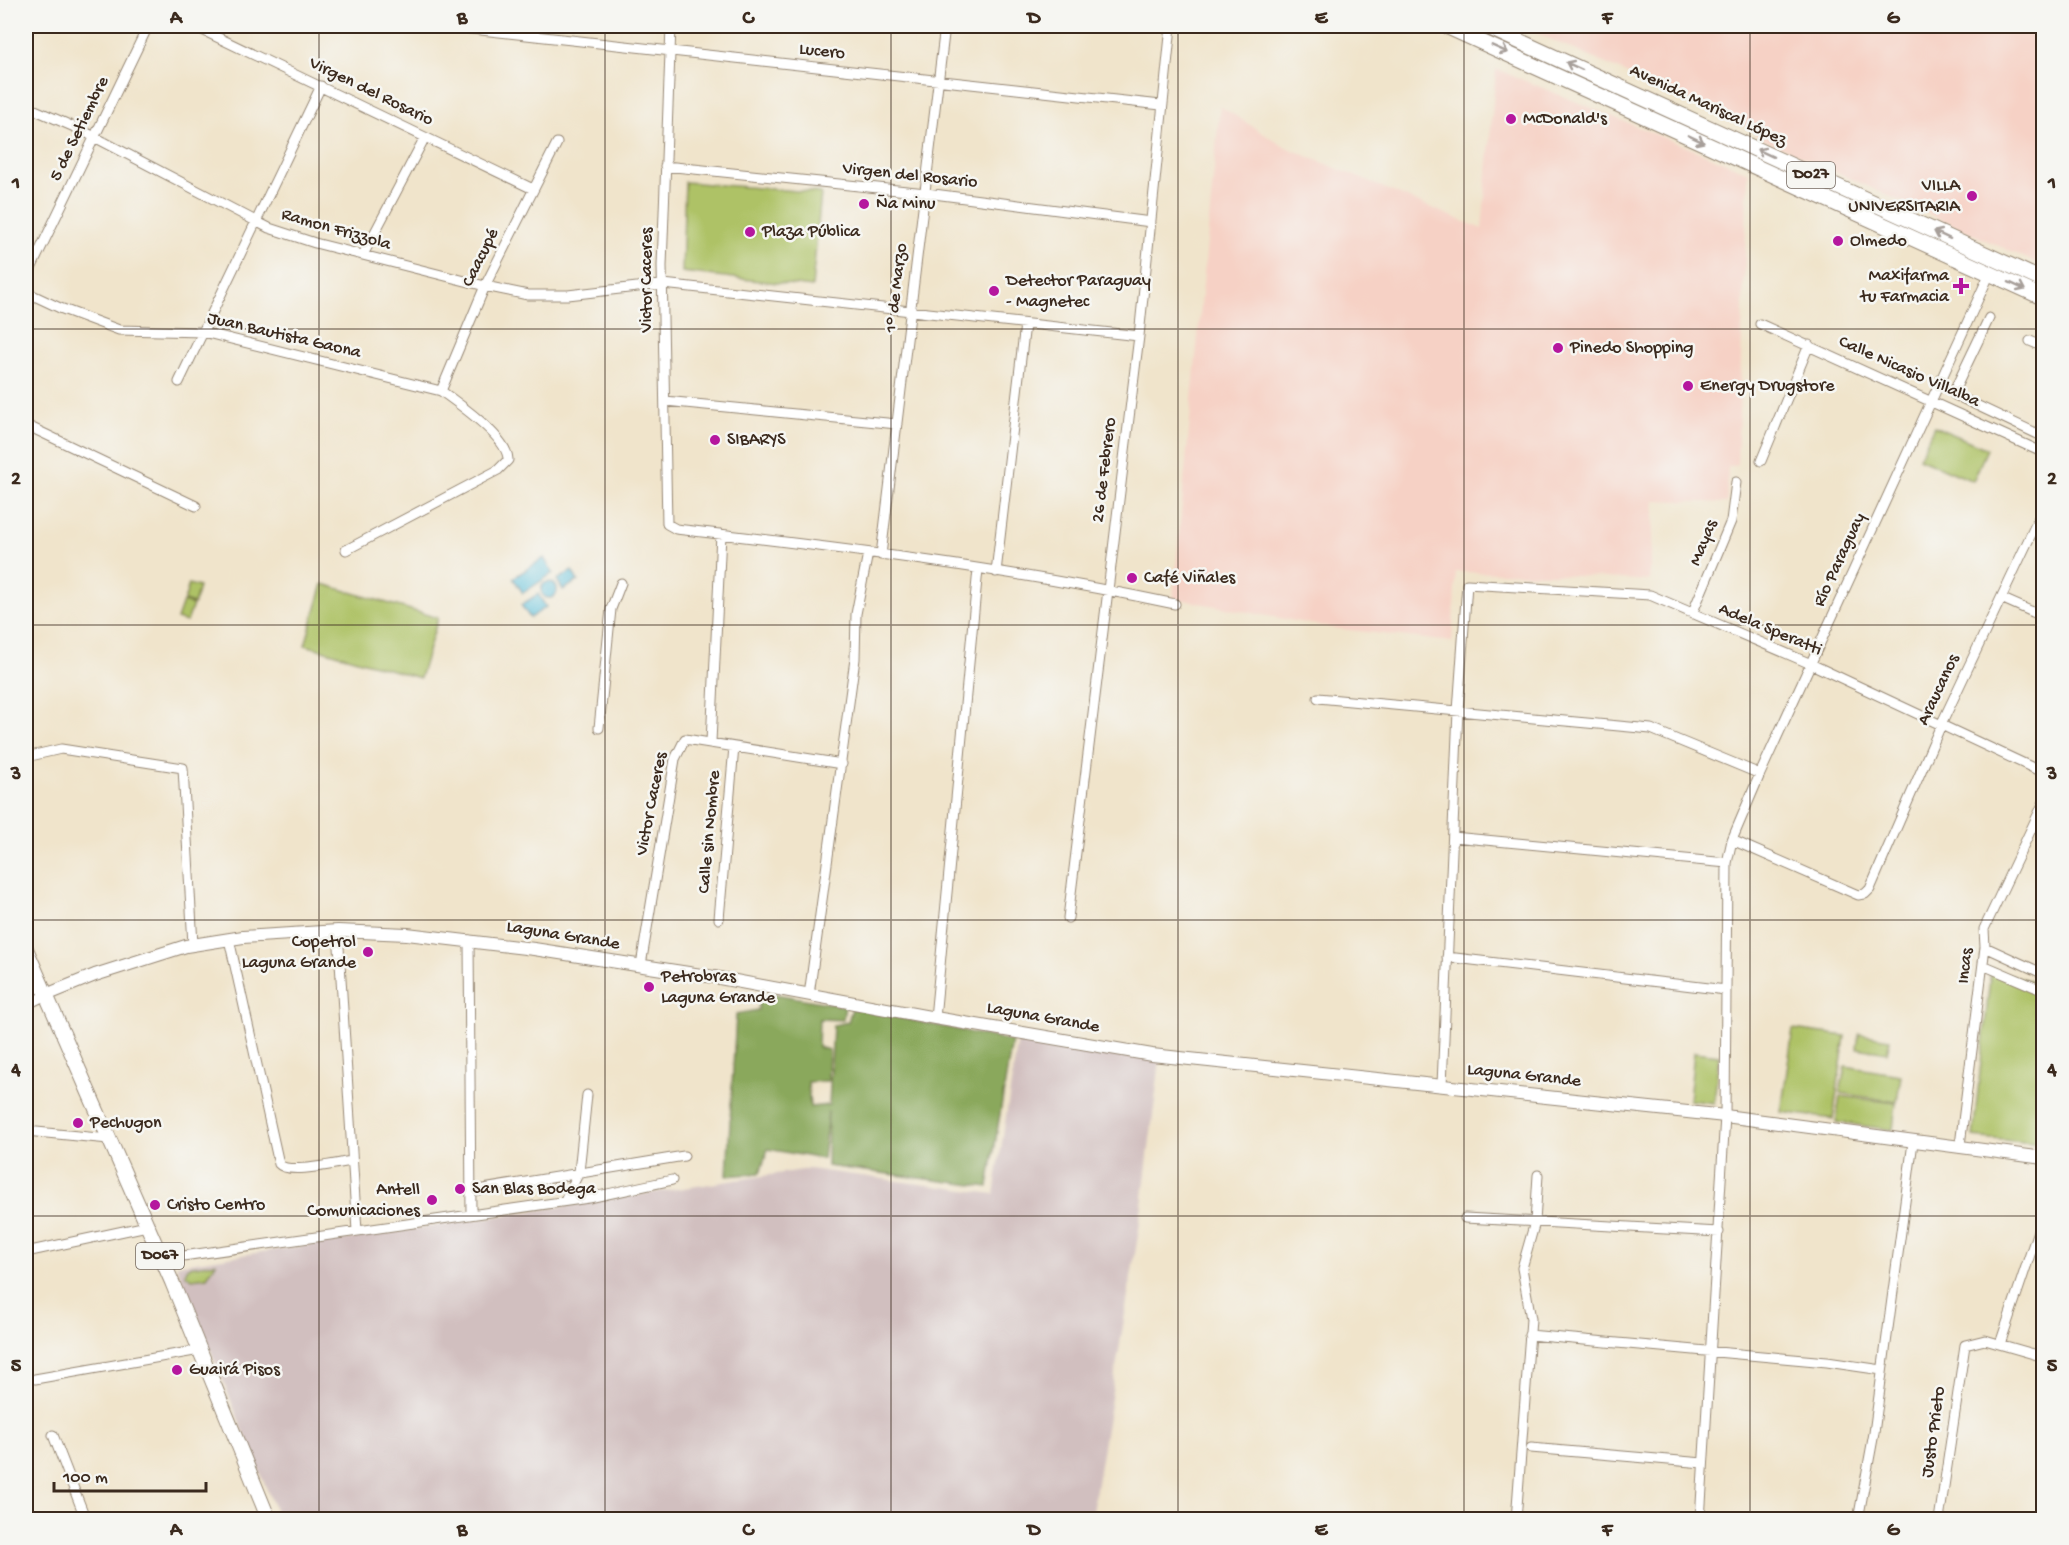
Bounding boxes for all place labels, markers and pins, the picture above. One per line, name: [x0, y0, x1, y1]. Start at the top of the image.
place label: McDonald's: [1523, 109, 1608, 130]
marker: McDonald's: [1504, 112, 1518, 126]
place label: VILLA UNIVERSITARIA: [1848, 176, 1961, 218]
marker: VILLA UNIVERSITARIA: [1965, 189, 1979, 203]
place label: Ña Minu: [876, 194, 936, 215]
marker: Ña Minu: [857, 197, 871, 211]
place label: Plaza Pública: [761, 222, 861, 243]
marker: Plaza Pública: [743, 225, 757, 239]
place label: Olmedo: [1850, 231, 1907, 252]
marker: Olmedo: [1831, 234, 1845, 248]
place label: Maxifarma tu Farmacia: [1860, 266, 1950, 308]
place label: Detector Paraguay - Magnetec: [1005, 271, 1151, 313]
marker: Maxifarma tu Farmacia: [1954, 279, 1968, 293]
marker: Detector Paraguay - Magnetec: [987, 284, 1001, 298]
place label: Pinedo Shopping: [1569, 338, 1694, 359]
marker: Pinedo Shopping: [1551, 341, 1565, 355]
place label: Energy Drugstore: [1700, 376, 1835, 397]
marker: Energy Drugstore: [1681, 379, 1695, 393]
place label: SIBARYS: [727, 430, 786, 451]
marker: SIBARYS: [708, 433, 722, 447]
place label: Café Viñales: [1144, 568, 1237, 589]
marker: Café Viñales: [1125, 571, 1139, 585]
place label: Copetrol Laguna Grande: [242, 932, 357, 974]
marker: Copetrol Laguna Grande: [361, 945, 375, 959]
place label: Petrobras Laguna Grande: [660, 967, 776, 1009]
marker: Petrobras Laguna Grande: [642, 980, 656, 994]
place label: Pechugon: [89, 1113, 162, 1134]
marker: Pechugon: [71, 1116, 85, 1130]
place label: San Blas Bodega: [472, 1179, 597, 1200]
place label: Antell Comunicaciones: [307, 1180, 421, 1222]
marker: San Blas Bodega: [453, 1182, 467, 1196]
marker: Antell Comunicaciones: [425, 1193, 439, 1207]
place label: Cristo Centro: [167, 1195, 265, 1216]
marker: Cristo Centro: [148, 1198, 162, 1212]
place label: Guairá Pisos: [189, 1360, 281, 1381]
marker: Guairá Pisos: [170, 1363, 184, 1377]

